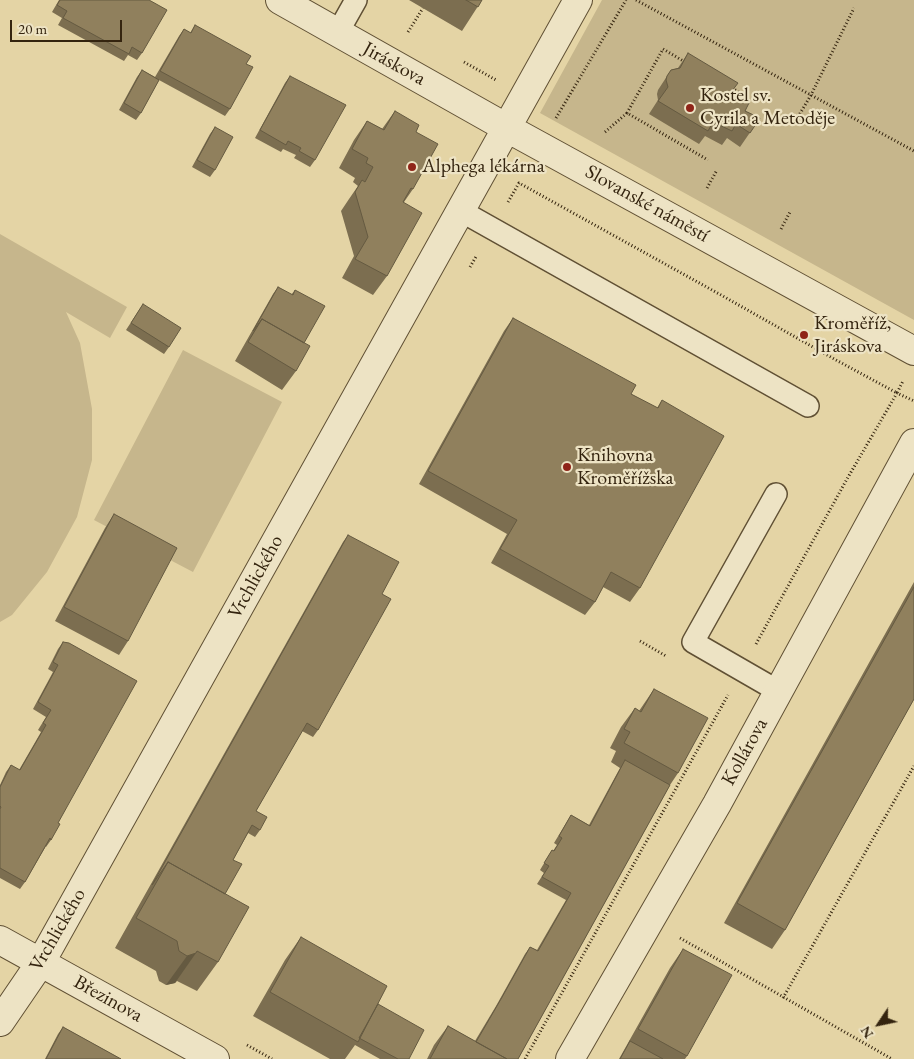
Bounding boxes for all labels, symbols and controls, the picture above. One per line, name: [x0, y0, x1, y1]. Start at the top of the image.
scale bar: [12, 10, 125, 42]
text: 20 m: [18, 19, 47, 38]
street label: Jiráskova: [358, 37, 430, 91]
place label: Kostel sv. Cyrila a Metoděje: [700, 84, 835, 131]
marker: Kostel sv. Cyrila a Metoděje: [684, 102, 696, 114]
place label: Alphega lékárna: [422, 155, 545, 179]
street label: Slovanské náměstí: [581, 160, 713, 248]
marker: Alphega lékárna: [406, 161, 418, 173]
place label: Kroměříž, Jiráskova: [814, 312, 891, 359]
marker: Kroměříž, Jiráskova: [798, 329, 810, 341]
place label: Knihovna Kroměřížska: [577, 444, 673, 491]
marker: Knihovna Kroměřížska: [561, 461, 573, 473]
street label: Vrchlického: [223, 531, 289, 623]
street label: Kollárova: [717, 714, 773, 790]
street label: Vrchlického: [25, 884, 91, 976]
street label: Březinova: [69, 970, 147, 1028]
north arrow: [854, 999, 904, 1049]
text: N: [856, 1023, 877, 1042]

